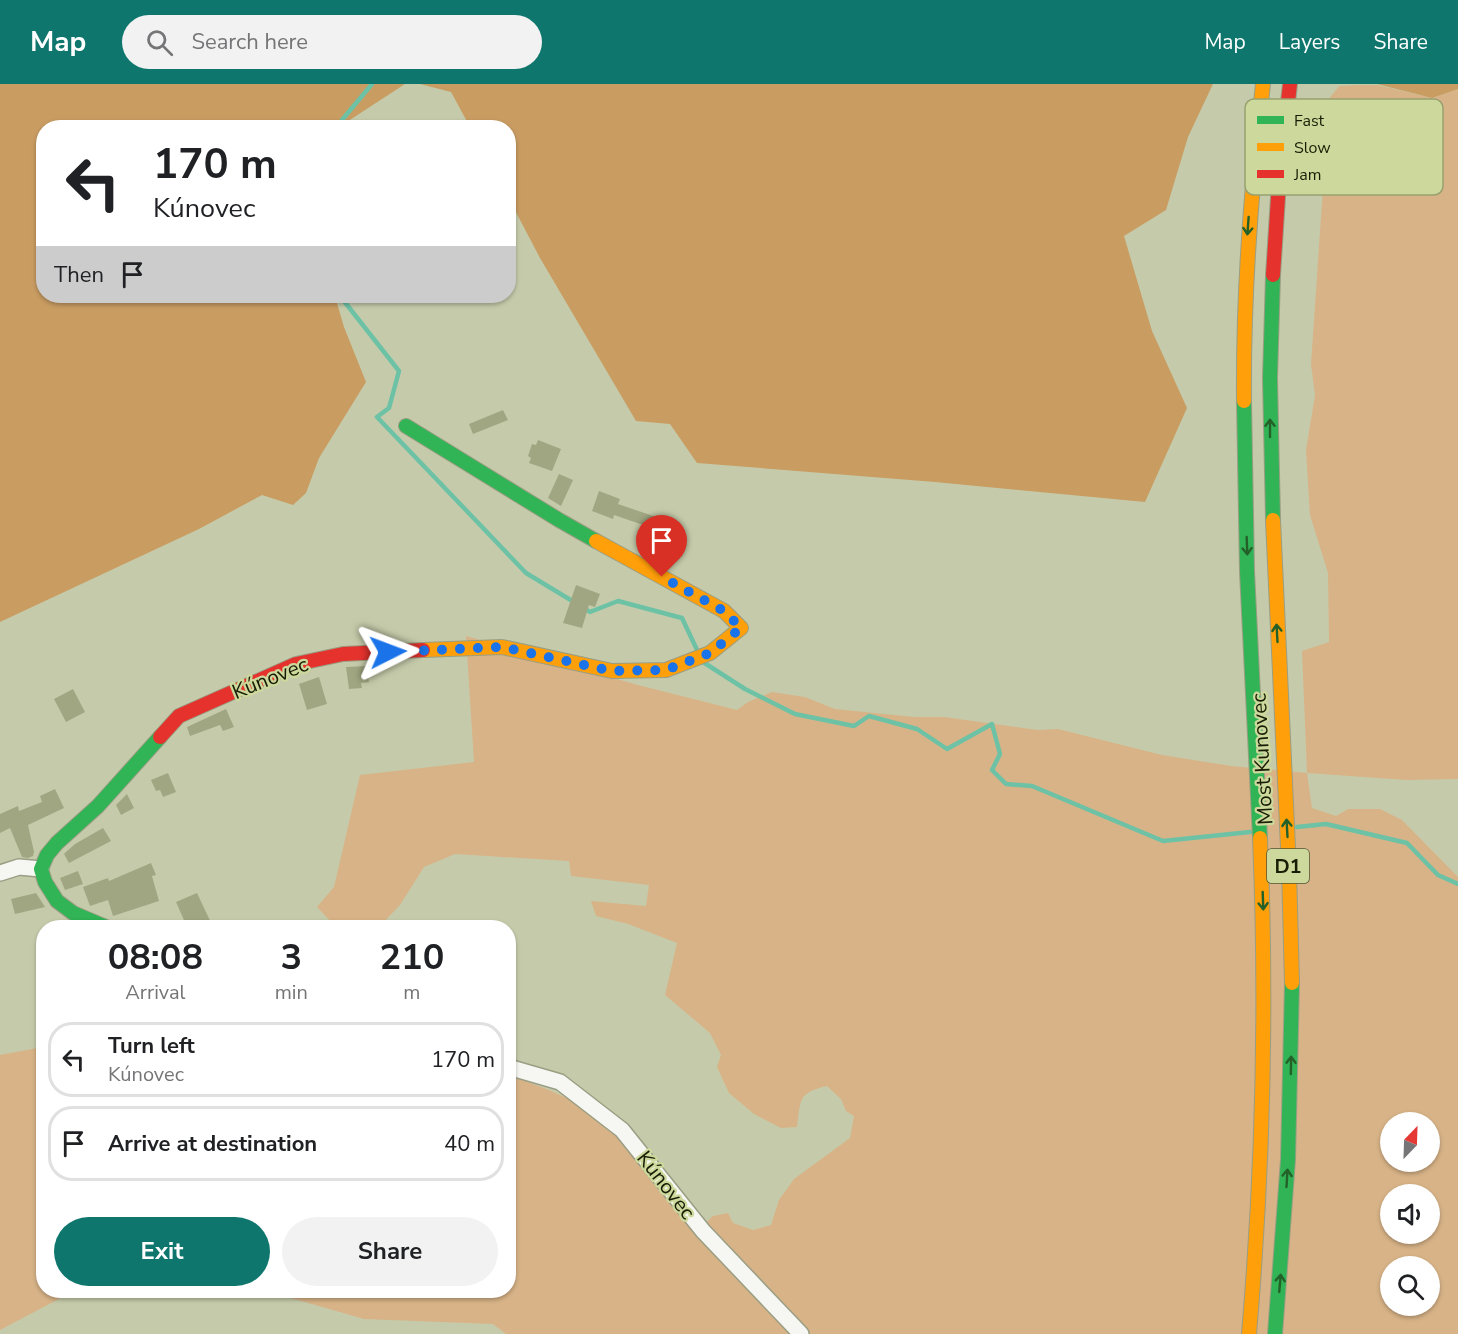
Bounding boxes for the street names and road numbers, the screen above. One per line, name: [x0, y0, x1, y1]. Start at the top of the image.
street label: Kúnovec: [228, 650, 312, 706]
street label: Most Kunovec: [1245, 692, 1279, 826]
road number: D1: [1267, 849, 1309, 883]
street label: Kúnovec: [630, 1145, 702, 1225]

